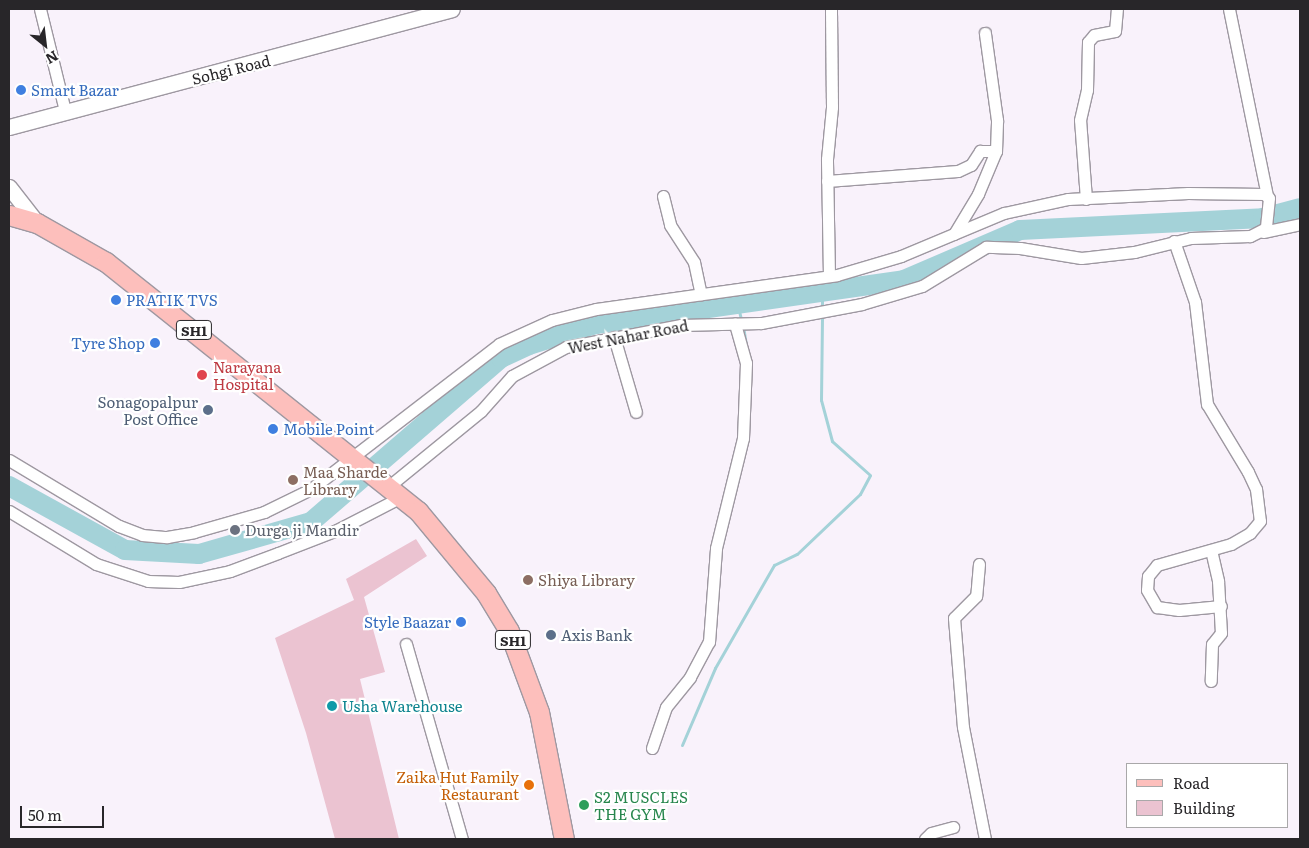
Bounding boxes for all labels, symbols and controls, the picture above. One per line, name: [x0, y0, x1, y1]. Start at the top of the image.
north arrow: [20, 20, 70, 70]
text: N: [42, 47, 62, 70]
street label: Sohgi Road: [190, 51, 272, 87]
place label: Smart Bazar: [31, 81, 119, 99]
marker: Smart Bazar: [15, 84, 27, 96]
place label: PRATIK TVS: [126, 291, 218, 309]
marker: PRATIK TVS: [110, 294, 122, 306]
street label: West Nahar Road: [566, 315, 690, 357]
road number: SH1: [175, 318, 213, 342]
place label: Tyre Shop: [71, 334, 145, 352]
marker: Tyre Shop: [149, 337, 161, 349]
place label: Narayana Hospital: [213, 357, 281, 392]
marker: Narayana Hospital: [195, 368, 209, 382]
place label: Sonagopalpur Post Office: [98, 392, 198, 427]
marker: Sonagopalpur Post Office: [202, 404, 214, 416]
place label: Mobile Point: [283, 420, 374, 438]
marker: Mobile Point: [267, 423, 279, 435]
place label: Maa Sharde Library: [303, 462, 388, 497]
marker: Maa Sharde Library: [287, 474, 299, 486]
place label: Durga ji Mandir: [245, 521, 359, 539]
marker: Durga ji Mandir: [229, 524, 241, 536]
place label: Shiya Library: [538, 571, 635, 589]
marker: Shiya Library: [522, 574, 534, 586]
place label: Style Baazar: [364, 613, 451, 631]
marker: Style Baazar: [455, 616, 467, 628]
place label: Axis Bank: [561, 626, 632, 644]
road number: SH1: [494, 628, 532, 652]
marker: Axis Bank: [545, 629, 557, 641]
place label: Usha Warehouse: [342, 697, 463, 715]
marker: Usha Warehouse: [326, 700, 338, 712]
legend: [1126, 763, 1289, 828]
place label: Zaika Hut Family Restaurant: [396, 767, 519, 802]
text: Road: [1173, 771, 1209, 794]
marker: Zaika Hut Family Restaurant: [523, 779, 535, 791]
place label: S2 MUSCLES THE GYM: [594, 787, 688, 822]
scale bar: [22, 796, 106, 828]
text: Building: [1173, 796, 1235, 819]
marker: S2 MUSCLES THE GYM: [578, 799, 590, 811]
text: 50 m: [28, 803, 62, 826]

